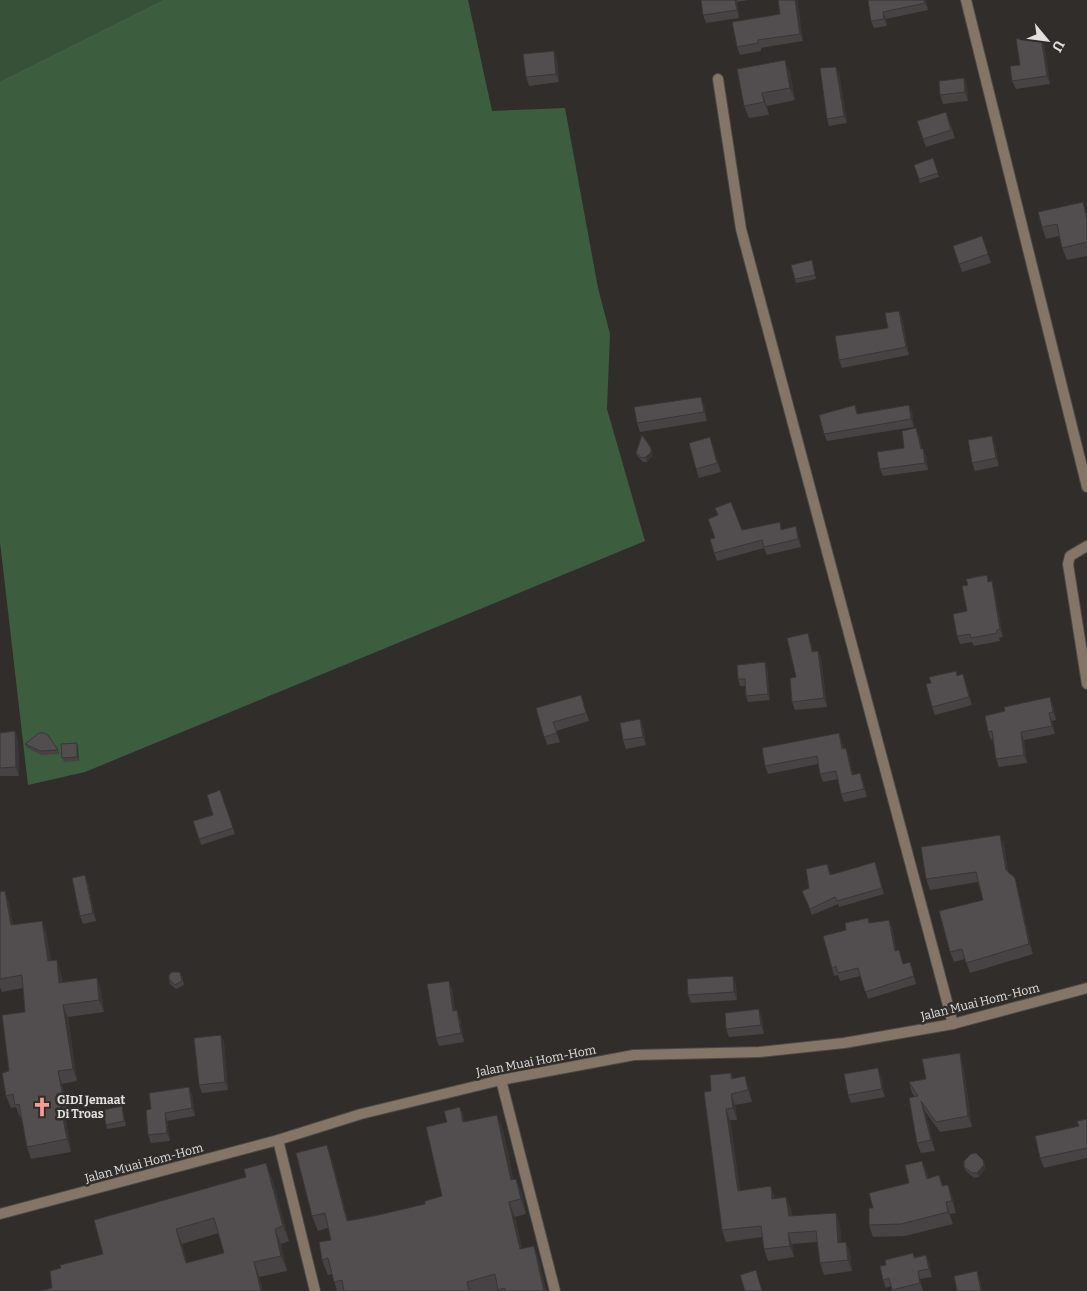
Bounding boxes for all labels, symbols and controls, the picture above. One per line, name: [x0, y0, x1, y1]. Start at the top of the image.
north arrow: [1022, 15, 1072, 65]
text: U: [1048, 37, 1068, 55]
street label: Jalan Muai Hom-Hom: [918, 980, 1041, 1024]
street label: Jalan Muai Hom-Hom: [474, 1042, 598, 1080]
place label: GIDI Jemaat Di Troas: [57, 1093, 125, 1121]
church icon: GIDI Jemaat Di Troas: [31, 1096, 53, 1118]
street label: Jalan Muai Hom-Hom: [82, 1140, 205, 1186]

